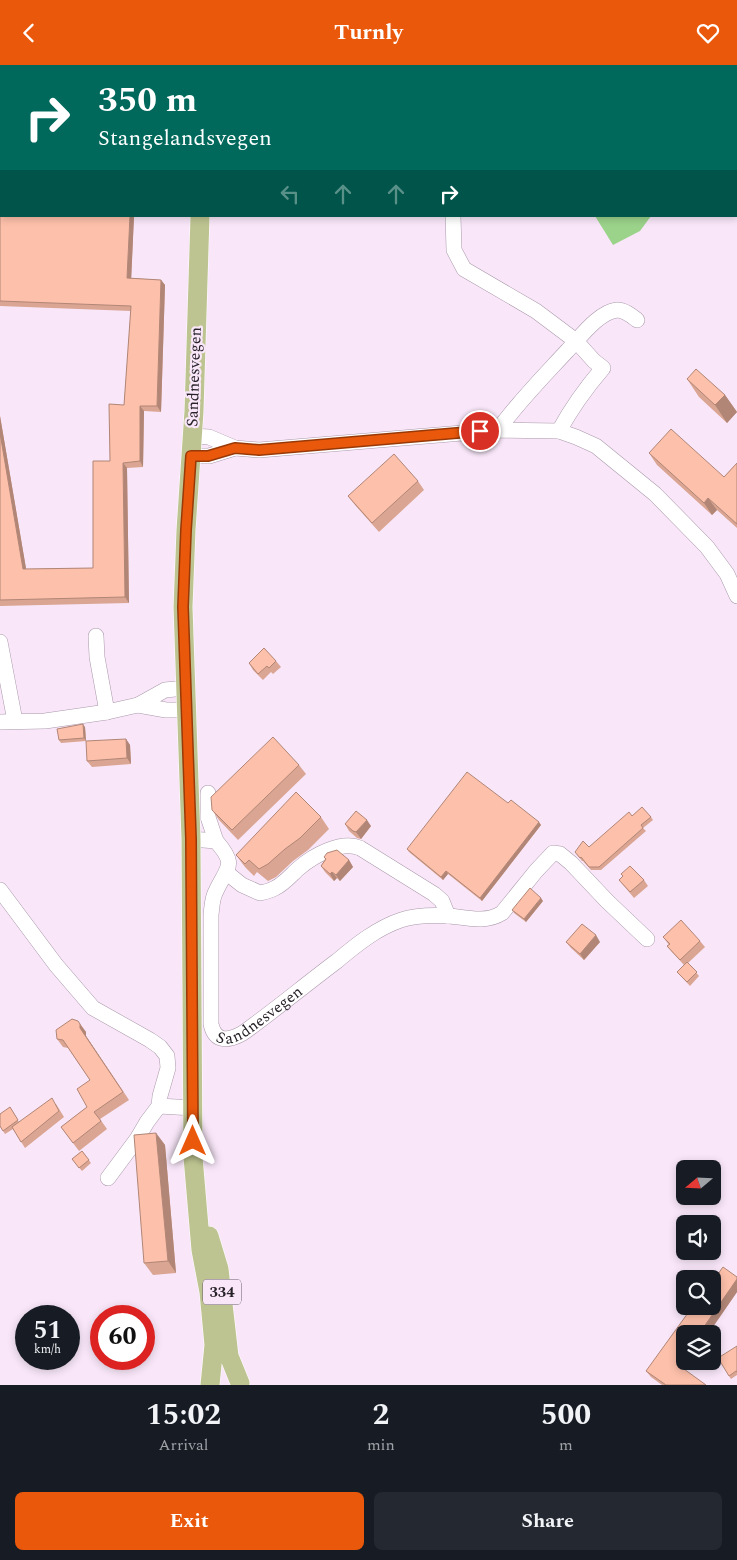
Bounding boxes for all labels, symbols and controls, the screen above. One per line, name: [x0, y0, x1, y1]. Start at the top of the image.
text: Turnly: [334, 16, 403, 49]
icon: back: [15, 19, 43, 47]
icon: heart: [694, 19, 722, 47]
text: 350 m: [98, 74, 197, 127]
icon: right: [15, 85, 80, 150]
text: Stangelandsvegen: [98, 122, 272, 155]
icon: left: [276, 180, 304, 208]
icon: ahead: [329, 180, 357, 208]
icon: ahead: [382, 180, 410, 208]
icon: right: [435, 180, 463, 208]
street label: Sandnesvegen: [180, 327, 208, 427]
pin: [459, 410, 501, 452]
icon: arrive: [466, 417, 494, 445]
street label: Sandnesvegen: [213, 980, 308, 1051]
position arrow: [166, 1114, 218, 1166]
north arrow: [676, 1160, 721, 1205]
map controls: [676, 1160, 721, 1370]
button: sound: [676, 1215, 721, 1260]
button: search: [676, 1270, 721, 1315]
road number: 334: [203, 1279, 241, 1305]
speed limit sign: 60: [90, 1305, 155, 1370]
text: 51: [33, 1312, 62, 1350]
button: layers: [676, 1325, 721, 1370]
text: km/h: [34, 1340, 61, 1359]
text: 15:02: [146, 1392, 221, 1438]
text: 2: [372, 1392, 389, 1438]
text: 500: [541, 1392, 591, 1438]
text: Arrival: [159, 1433, 208, 1457]
text: min: [367, 1433, 395, 1457]
text: m: [559, 1433, 573, 1457]
button: Exit: [15, 1492, 364, 1550]
button: Share: [374, 1492, 722, 1550]

